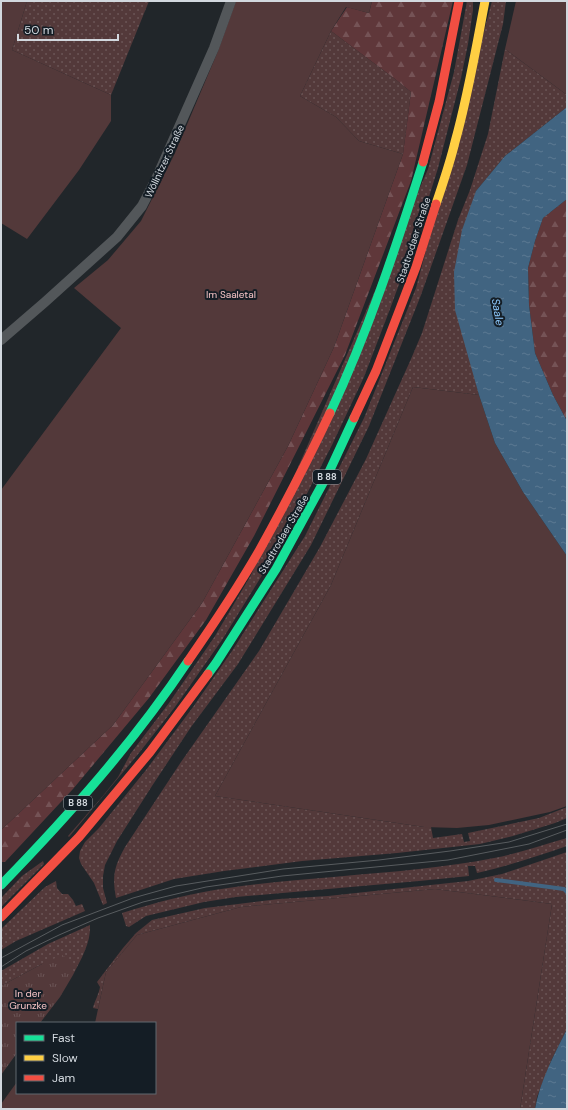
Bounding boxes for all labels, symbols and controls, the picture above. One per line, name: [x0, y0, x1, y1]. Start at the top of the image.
scale bar: [18, 16, 118, 42]
text: 50 m: [24, 22, 53, 38]
street label: Wöllnitzer Straße: [142, 122, 187, 200]
street label: Stadtrodaer Straße: [393, 195, 434, 285]
park label: Im Saaletal: [206, 288, 256, 301]
water label: Saale: [489, 297, 507, 327]
road number: B 88: [313, 470, 341, 484]
street label: Stadtrodaer Straße: [255, 492, 312, 576]
road number: B 88: [64, 796, 92, 810]
park label: In der Grunzke: [9, 987, 47, 1012]
legend: [16, 1022, 156, 1094]
text: Fast: [52, 1030, 75, 1046]
text: Slow: [52, 1050, 78, 1066]
text: Jam: [52, 1070, 75, 1086]

